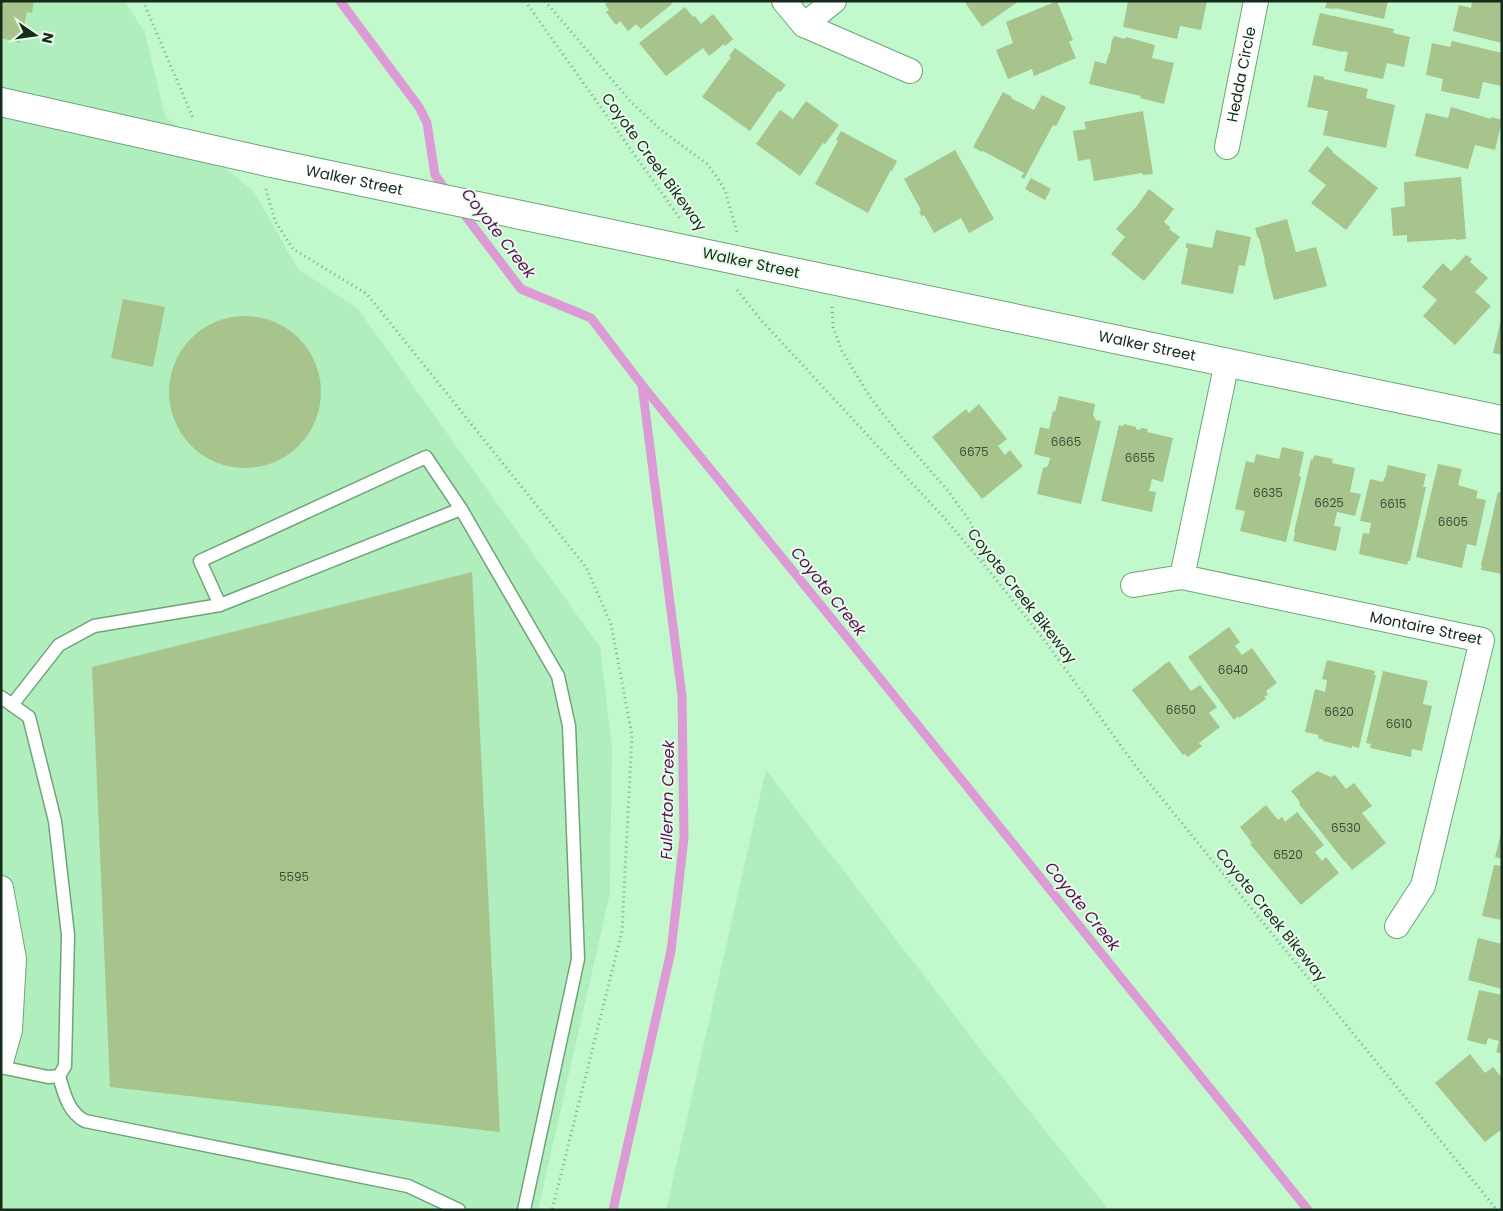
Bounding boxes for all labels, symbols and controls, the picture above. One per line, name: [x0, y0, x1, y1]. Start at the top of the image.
north arrow: [10, 10, 60, 60]
street label: Hedda Circle: [1221, 25, 1261, 124]
text: N: [37, 31, 59, 45]
street label: Coyote Creek Bikeway: [597, 88, 712, 236]
street label: Walker Street: [304, 159, 405, 200]
water label: Coyote Creek: [456, 183, 542, 284]
street label: Walker Street: [700, 242, 802, 283]
street label: Walker Street: [1097, 325, 1198, 366]
house number: 6665: [1051, 433, 1081, 450]
house number: 6675: [959, 443, 989, 460]
house number: 6655: [1125, 449, 1155, 466]
house number: 6635: [1253, 484, 1283, 501]
house number: 6625: [1314, 494, 1344, 511]
house number: 6615: [1380, 495, 1406, 512]
house number: 6605: [1438, 513, 1468, 530]
street label: Coyote Creek Bikeway: [963, 524, 1082, 668]
water label: Coyote Creek: [785, 542, 872, 641]
street label: Montaire Street: [1368, 606, 1484, 650]
house number: 6640: [1218, 661, 1248, 678]
house number: 6650: [1166, 701, 1196, 718]
house number: 6620: [1324, 703, 1354, 720]
house number: 6610: [1386, 715, 1412, 732]
water label: Fullerton Creek: [655, 739, 680, 860]
house number: 6530: [1331, 819, 1361, 836]
street label: Coyote Creek Bikeway: [1211, 843, 1332, 986]
house number: 6520: [1273, 846, 1303, 863]
water label: Coyote Creek: [1039, 857, 1126, 956]
house number: 5595: [279, 868, 309, 885]

